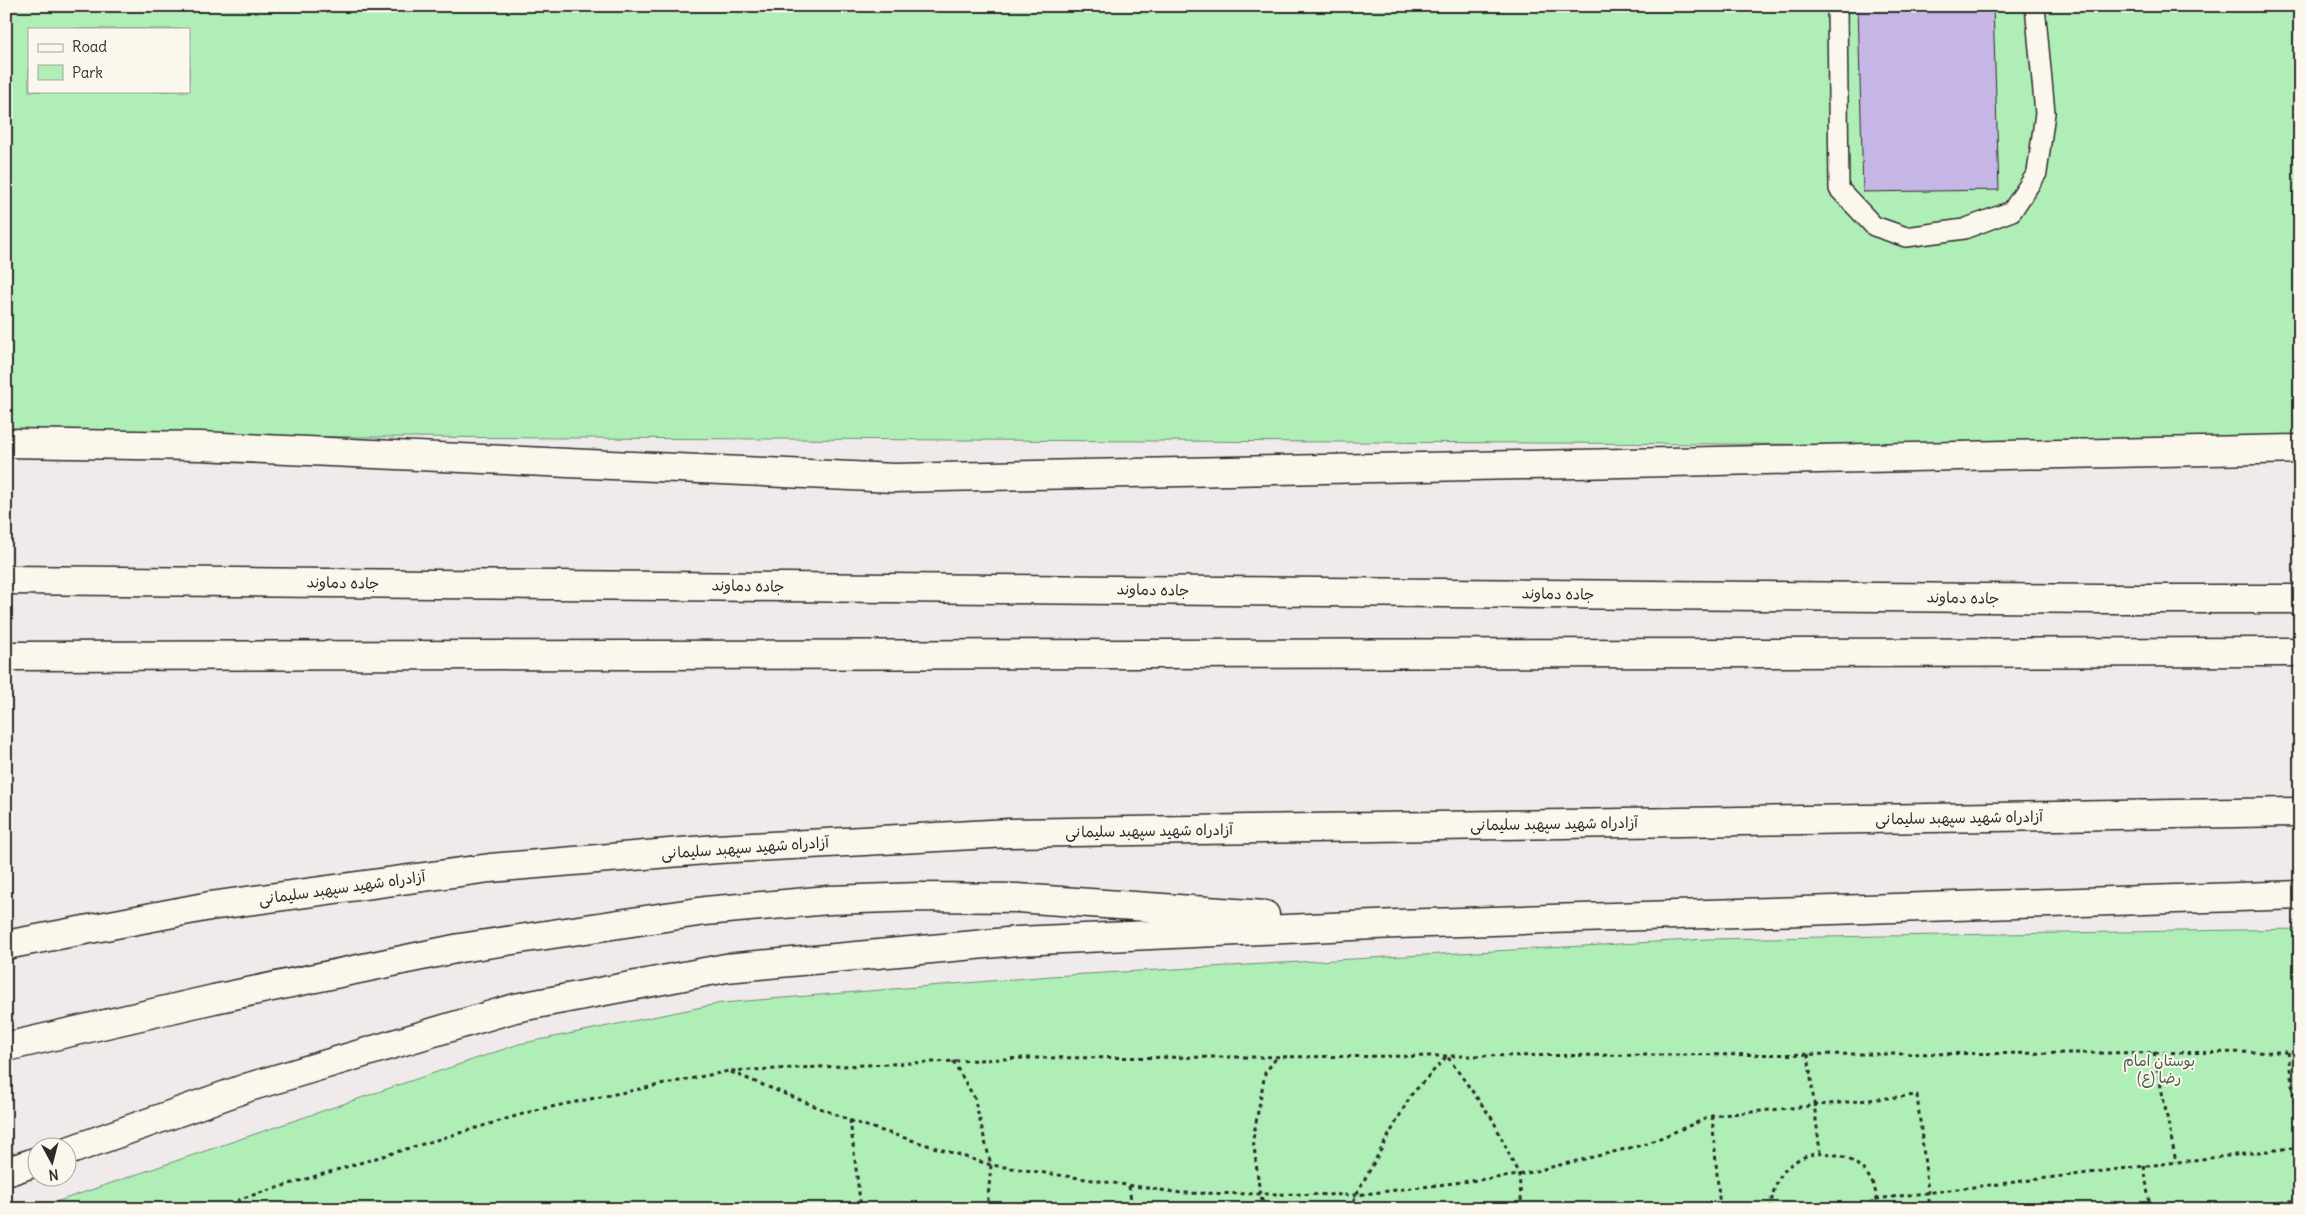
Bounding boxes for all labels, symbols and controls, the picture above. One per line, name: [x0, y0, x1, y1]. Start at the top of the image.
legend: [28, 28, 190, 92]
text: Road: [72, 37, 107, 56]
text: Park: [72, 63, 103, 82]
street label: جاده دماوند: [306, 572, 380, 593]
street label: جاده دماوند: [711, 575, 785, 596]
street label: جاده دماوند: [1116, 579, 1190, 600]
street label: جاده دماوند: [1521, 583, 1595, 604]
street label: جاده دماوند: [1926, 587, 2000, 608]
street label: آزادراه شهید سپهبد سلیمانی: [1875, 807, 2044, 829]
street label: آزادراه شهید سپهبد سلیمانی: [1470, 813, 1639, 835]
street label: آزادراه شهید سپهبد سلیمانی: [1065, 820, 1234, 842]
street label: آزادراه شهید سپهبد سلیمانی: [661, 832, 831, 864]
street label: آزادراه شهید سپهبد سلیمانی: [257, 866, 428, 910]
park label: بوستان امام رضا (ع): [2123, 1051, 2195, 1088]
north arrow: [28, 1138, 78, 1188]
text: N: [48, 1165, 59, 1184]

